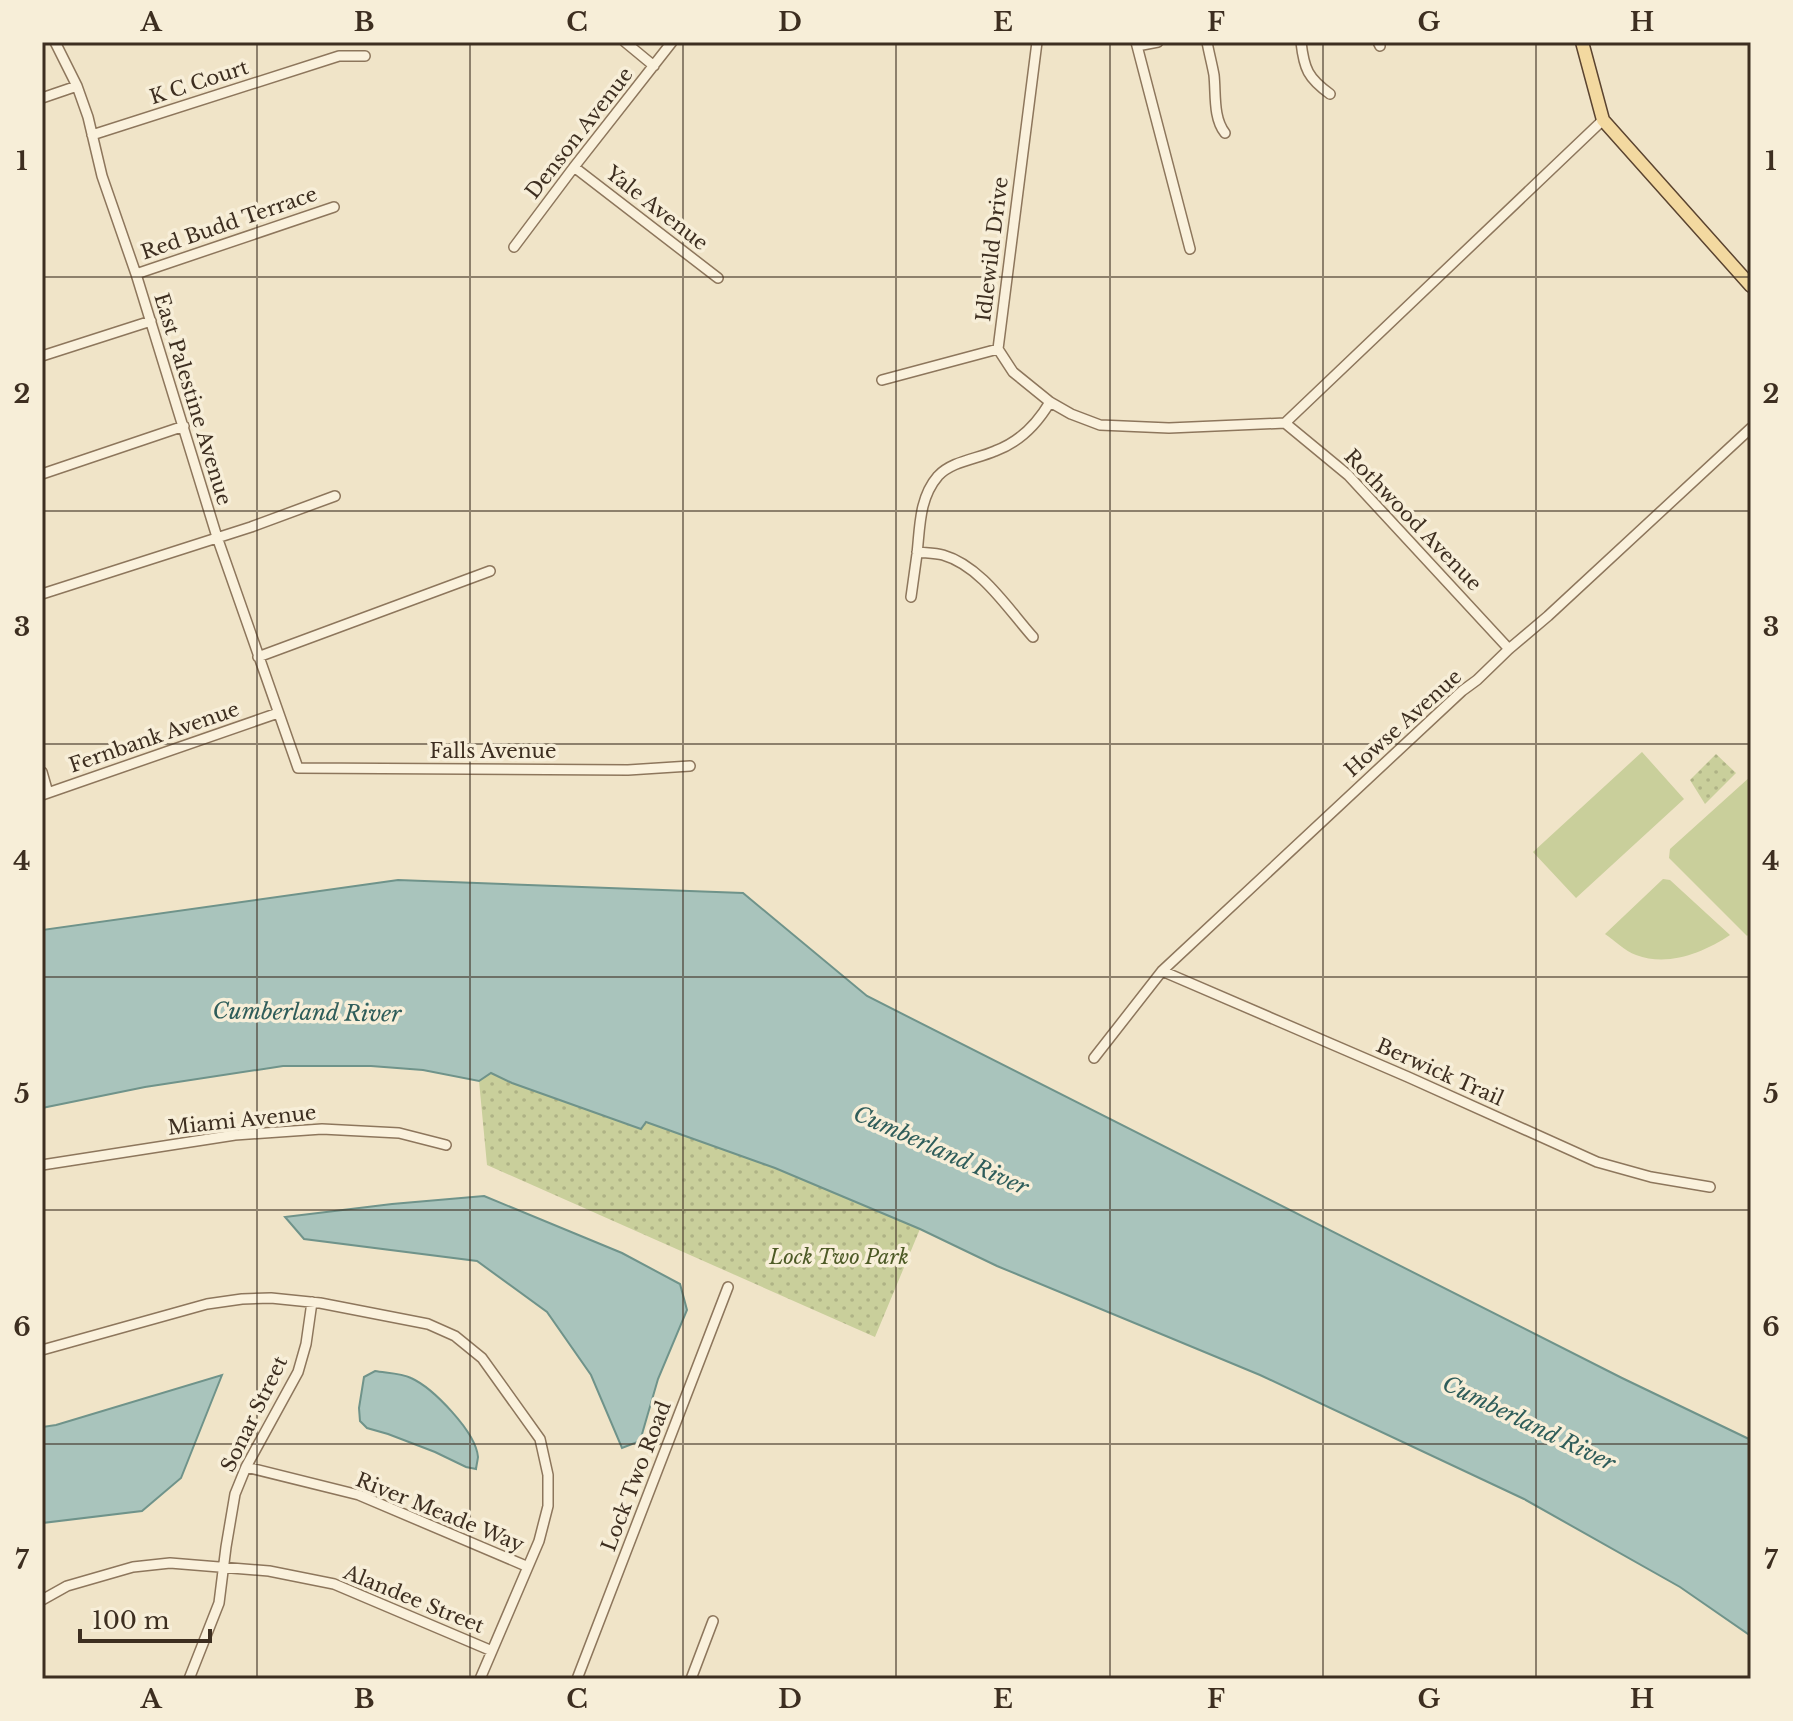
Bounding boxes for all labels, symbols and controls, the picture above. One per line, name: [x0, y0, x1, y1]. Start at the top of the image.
text: A: [139, 6, 162, 38]
text: B: [354, 6, 374, 38]
text: C: [566, 6, 588, 38]
text: D: [778, 6, 802, 38]
text: E: [993, 6, 1013, 38]
text: F: [1207, 6, 1225, 38]
text: G: [1418, 6, 1441, 38]
text: H: [1630, 6, 1654, 38]
street label: K C Court: [147, 55, 252, 109]
street label: Denson Avenue: [520, 63, 638, 203]
text: 1: [16, 145, 28, 177]
text: 1: [1765, 145, 1777, 177]
street label: Yale Avenue: [600, 160, 713, 255]
street label: Idlewild Drive: [971, 175, 1013, 323]
street label: Red Budd Terrace: [138, 182, 320, 264]
street label: East Palestine Avenue: [149, 290, 237, 508]
text: 2: [14, 378, 30, 410]
text: 2: [1763, 378, 1779, 410]
street label: Rothwood Avenue: [1339, 444, 1487, 596]
text: 3: [14, 611, 30, 643]
text: 3: [1763, 611, 1779, 643]
street label: Howse Avenue: [1340, 664, 1466, 782]
street label: Fernbank Avenue: [66, 697, 242, 777]
street label: Falls Avenue: [430, 739, 556, 763]
text: 4: [13, 845, 31, 877]
text: 4: [1762, 845, 1780, 877]
water label: Cumberland River: [212, 997, 402, 1028]
street label: Berwick Trail: [1373, 1033, 1507, 1111]
text: 5: [14, 1078, 30, 1110]
text: 5: [1763, 1078, 1779, 1110]
street label: Miami Avenue: [167, 1100, 317, 1140]
water label: Cumberland River: [849, 1100, 1033, 1201]
park label: Lock Two Park: [768, 1245, 909, 1269]
text: 6: [13, 1311, 31, 1343]
text: 6: [1762, 1311, 1780, 1343]
street label: Sonar Street: [216, 1352, 293, 1476]
water label: Cumberland River: [1438, 1370, 1620, 1477]
street label: Lock Two Road: [596, 1398, 676, 1554]
street label: River Meade Way: [352, 1467, 528, 1557]
text: 7: [15, 1544, 29, 1576]
text: 7: [1764, 1544, 1778, 1576]
street label: Alandee Street: [339, 1560, 488, 1638]
scale bar: [80, 1593, 210, 1643]
text: 100 m: [92, 1606, 170, 1635]
text: A: [139, 1683, 162, 1715]
text: B: [354, 1683, 374, 1715]
text: C: [566, 1683, 588, 1715]
text: D: [778, 1683, 802, 1715]
text: E: [993, 1683, 1013, 1715]
text: F: [1207, 1683, 1225, 1715]
text: G: [1418, 1683, 1441, 1715]
text: H: [1630, 1683, 1654, 1715]

